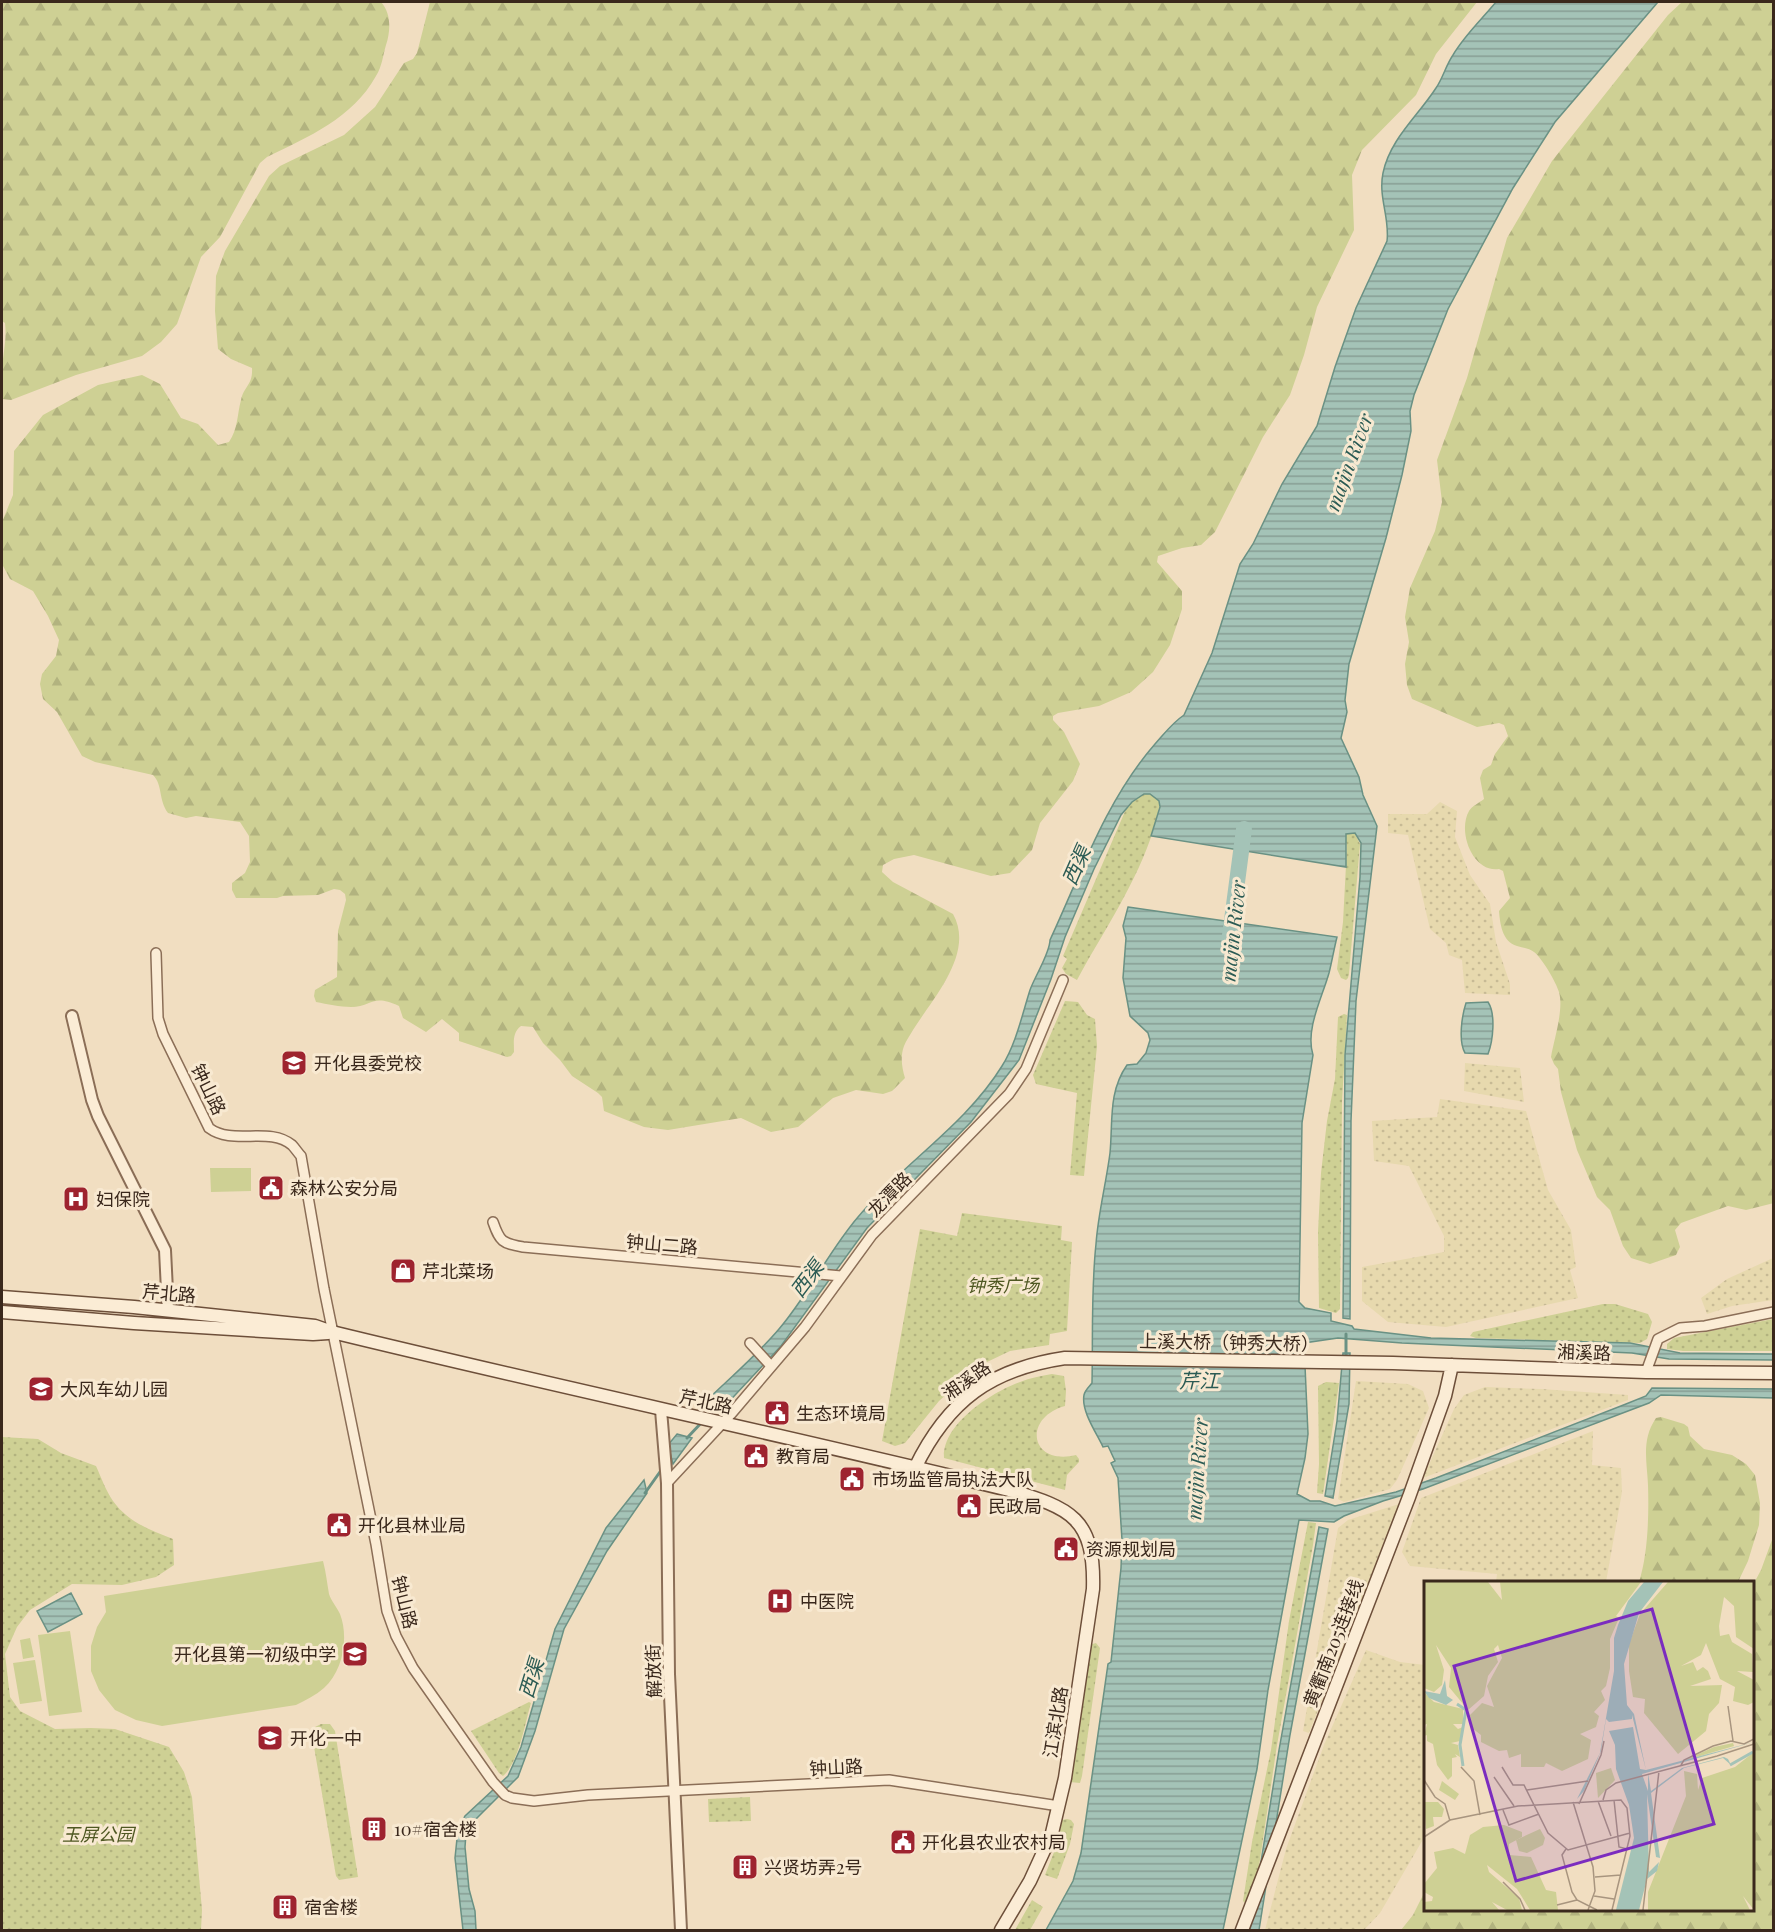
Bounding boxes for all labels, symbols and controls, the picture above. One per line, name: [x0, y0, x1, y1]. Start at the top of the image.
water label: majin River: [1318, 408, 1379, 515]
water label: 西渠: [1055, 838, 1097, 889]
water label: majin River: [1213, 877, 1251, 983]
school or university icon: 开化县委党校: [279, 1048, 309, 1078]
place label: 开化县委党校: [314, 1051, 422, 1075]
street label: 钟山路: [186, 1059, 232, 1119]
street label: 龙潭路: [862, 1166, 916, 1222]
public building icon: 森林公安分局: [256, 1173, 286, 1203]
place label: 森林公安分局: [290, 1176, 398, 1200]
hospital icon: 妇保院: [61, 1184, 91, 1214]
place label: 妇保院: [96, 1187, 150, 1211]
street label: 钟山二路: [625, 1229, 699, 1259]
water label: 西渠: [783, 1252, 831, 1302]
shop icon: 芹北菜场: [388, 1256, 418, 1286]
place label: 芹北菜场: [422, 1259, 494, 1283]
park label: 钟秀广场: [967, 1273, 1041, 1297]
street label: 芹北路: [141, 1279, 197, 1307]
street label: 上溪大桥（钟秀大桥）: [1139, 1328, 1319, 1356]
street label: 湘溪路: [1557, 1339, 1611, 1365]
street label: 湘溪路: [937, 1355, 995, 1405]
water label: 芹江: [1179, 1366, 1221, 1393]
school or university icon: 大风车幼儿园: [26, 1374, 56, 1404]
place label: 大风车幼儿园: [60, 1377, 168, 1401]
street label: 芹北路: [677, 1384, 735, 1418]
public building icon: 生态环境局: [762, 1398, 792, 1428]
place label: 生态环境局: [796, 1401, 886, 1425]
water label: majin River: [1179, 1416, 1213, 1521]
public building icon: 教育局: [741, 1441, 771, 1471]
place label: 教育局: [776, 1444, 830, 1468]
public building icon: 市场监管局执法大队: [837, 1464, 867, 1494]
place label: 市场监管局执法大队: [872, 1467, 1034, 1491]
public building icon: 民政局: [954, 1491, 984, 1521]
place label: 民政局: [988, 1494, 1042, 1518]
public building icon: 开化县林业局: [324, 1510, 354, 1540]
place label: 开化县林业局: [358, 1513, 466, 1537]
public building icon: 资源规划局: [1051, 1534, 1081, 1564]
place label: 资源规划局: [1086, 1537, 1176, 1561]
street label: 钟山路: [387, 1573, 423, 1631]
street label: 黄衢南205连接线: [1298, 1576, 1368, 1710]
inset map: [1424, 1581, 1754, 1911]
hospital icon: 中医院: [765, 1586, 795, 1616]
place label: 中医院: [800, 1589, 854, 1613]
school or university icon: 开化县第一初级中学: [340, 1639, 370, 1669]
place label: 开化县第一初级中学: [174, 1642, 336, 1666]
street label: 解放街: [640, 1644, 666, 1698]
water label: 西渠: [511, 1652, 550, 1701]
street label: 江滨北路: [1038, 1685, 1072, 1759]
school or university icon: 开化一中: [255, 1723, 285, 1753]
place label: 开化一中: [290, 1726, 362, 1750]
street label: 钟山路: [808, 1754, 864, 1780]
building icon: 10#宿舍楼: [359, 1814, 389, 1844]
place label: 10#宿舍楼: [394, 1817, 477, 1841]
park label: 玉屏公园: [62, 1822, 137, 1846]
public building icon: 开化县农业农村局: [888, 1827, 918, 1857]
place label: 开化县农业农村局: [922, 1830, 1066, 1854]
building icon: 兴贤坊弄2号: [730, 1852, 760, 1882]
place label: 兴贤坊弄2号: [764, 1855, 863, 1879]
building icon: 宿舍楼: [270, 1892, 300, 1922]
place label: 宿舍楼: [304, 1895, 358, 1919]

